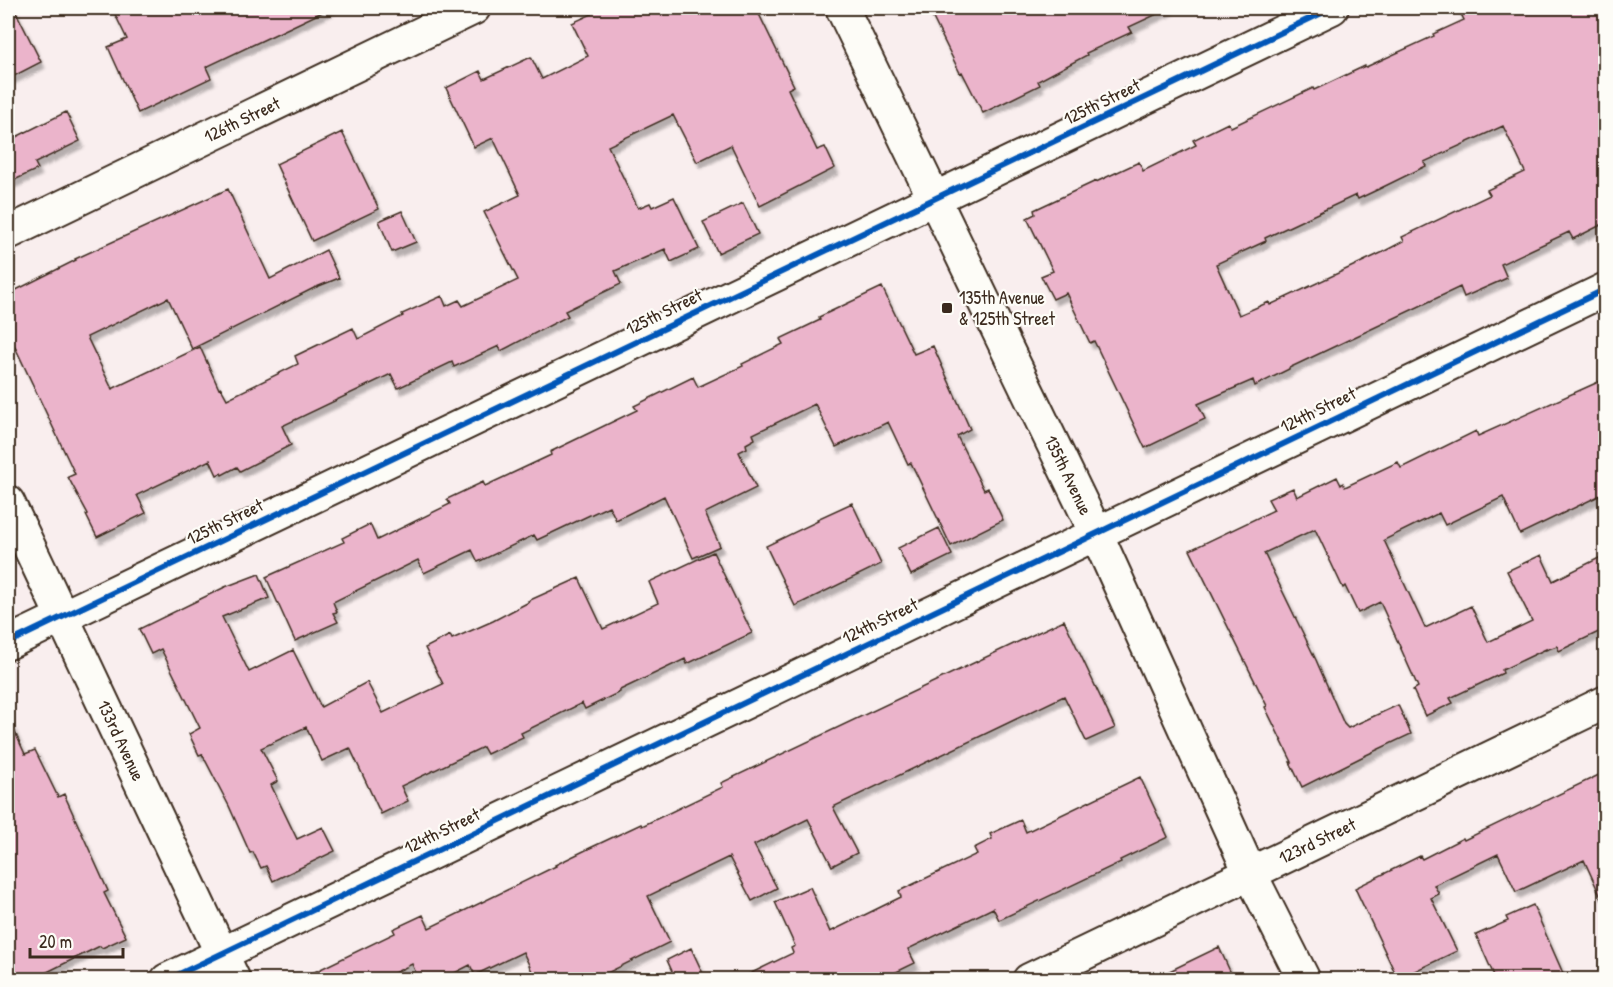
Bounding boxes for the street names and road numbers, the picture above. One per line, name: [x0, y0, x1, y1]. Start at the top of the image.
street label: 125th Street: [1059, 72, 1145, 131]
street label: 126th Street: [200, 90, 285, 149]
street label: 125th Street: [621, 282, 707, 341]
street label: 124th Street: [1276, 380, 1361, 439]
street label: 135th Avenue: [1039, 431, 1098, 519]
street label: 125th Street: [182, 492, 268, 551]
street label: 124th Street: [838, 591, 923, 650]
street label: 133rd Avenue: [92, 696, 151, 785]
street label: 124th Street: [400, 801, 485, 860]
street label: 123rd Street: [1274, 811, 1361, 870]

